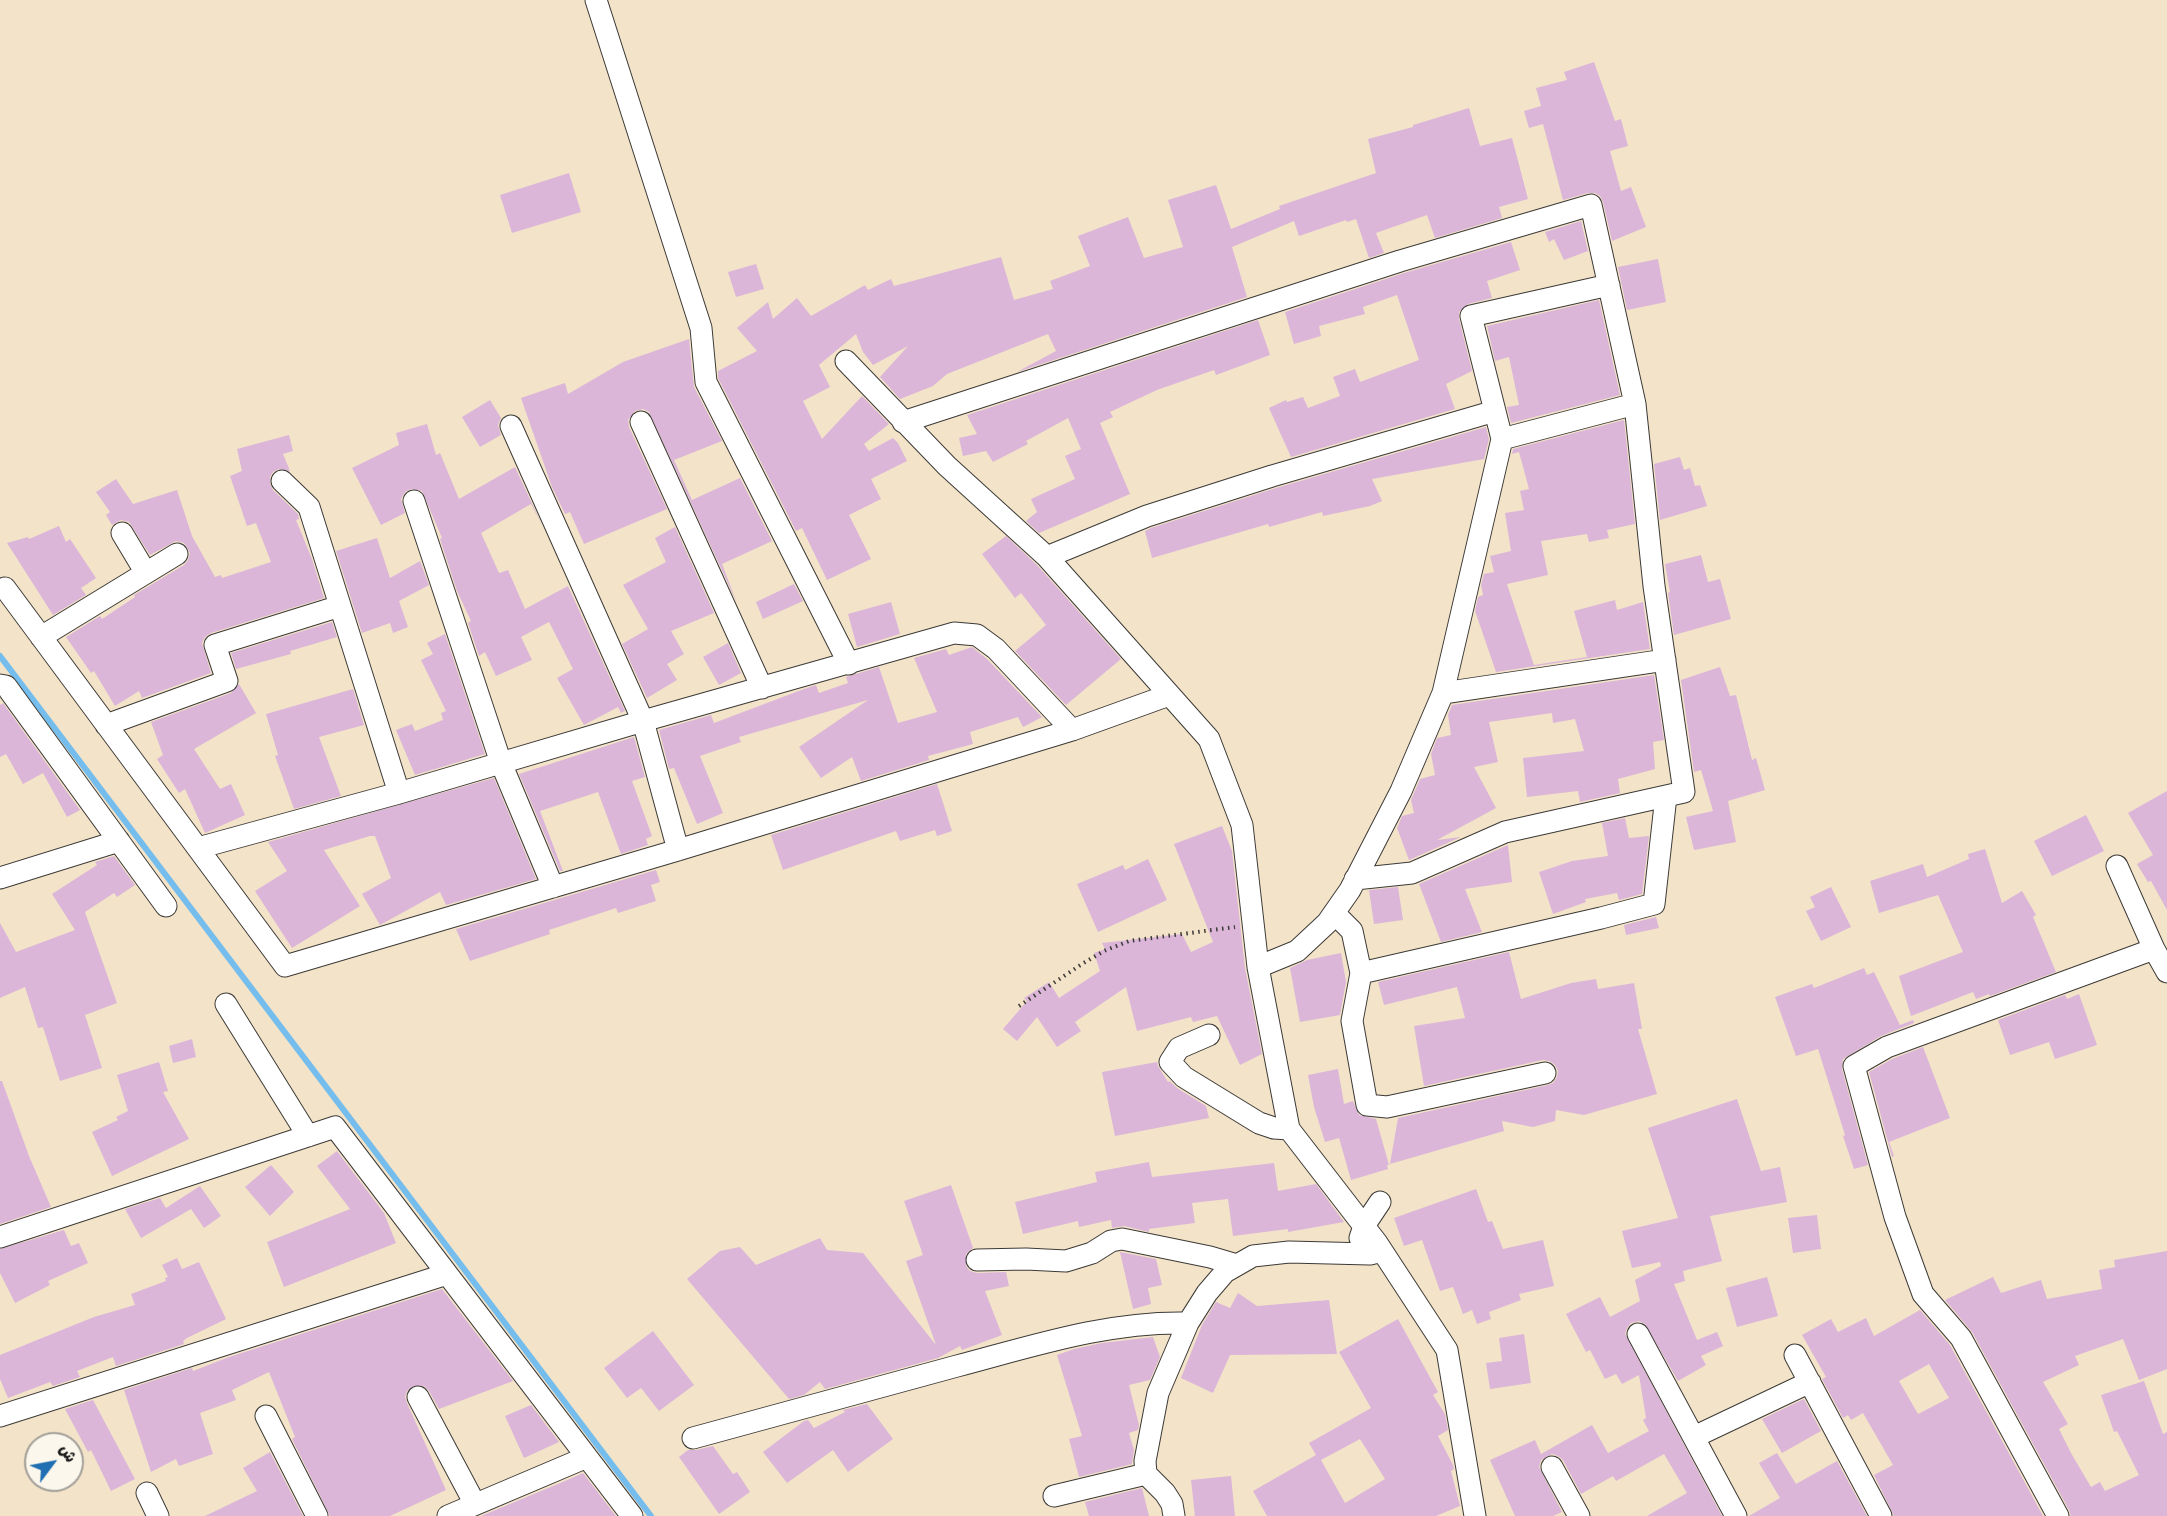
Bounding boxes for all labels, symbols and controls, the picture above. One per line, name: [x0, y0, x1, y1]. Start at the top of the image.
north arrow: [24, 1432, 84, 1492]
text: ش: [54, 1440, 82, 1467]

